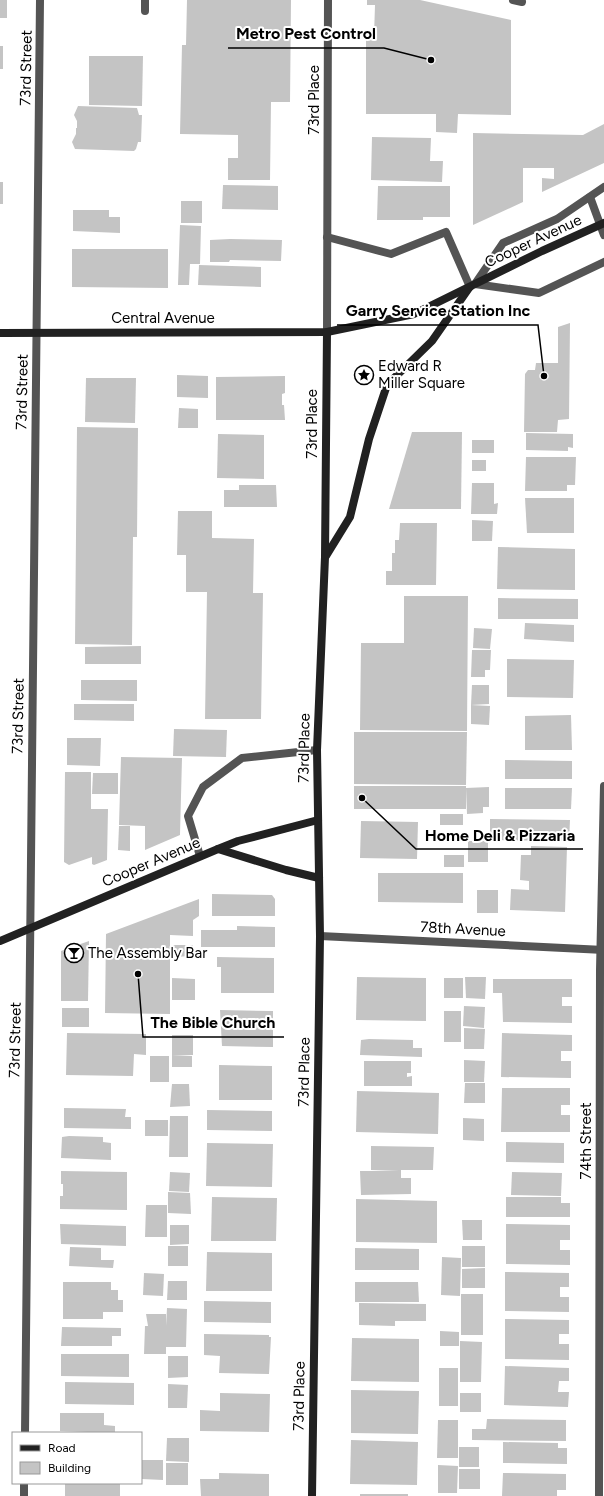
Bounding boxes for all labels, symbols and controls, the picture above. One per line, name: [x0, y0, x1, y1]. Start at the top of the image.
callout: Metro Pest Control: [228, 20, 384, 48]
text: Metro Pest Control: [236, 24, 376, 43]
street label: 73rd Street: [16, 30, 36, 106]
street label: 73rd Place: [305, 65, 323, 135]
street label: Cooper Avenue: [482, 211, 584, 271]
callout: Garry Service Station Inc: [337, 297, 538, 325]
text: Garry Service Station Inc: [346, 301, 531, 320]
street label: Central Avenue: [111, 309, 215, 327]
street label: 73rd Street: [12, 354, 32, 430]
place label: Edward R Miller Square: [378, 357, 465, 392]
place icon: Edward R Miller Square: [353, 364, 375, 386]
street label: 73rd Place: [303, 389, 321, 459]
street label: 73rd Street: [8, 678, 28, 754]
street label: 73rd Place: [294, 713, 314, 783]
callout: Home Deli & Pizzaria: [416, 821, 583, 849]
text: Home Deli & Pizzaria: [425, 826, 575, 845]
street label: Cooper Avenue: [99, 833, 203, 891]
street label: 78th Avenue: [420, 918, 506, 940]
bar icon: The Assembly Bar: [63, 942, 85, 964]
place label: The Assembly Bar: [88, 944, 207, 962]
street label: 73rd Street: [5, 1002, 25, 1078]
callout: The Bible Church: [143, 1009, 284, 1037]
text: The Bible Church: [151, 1013, 276, 1032]
street label: 73rd Place: [294, 1037, 314, 1107]
street label: 74th Street: [577, 1102, 595, 1180]
street label: 73rd Place: [289, 1361, 309, 1431]
legend: [12, 1432, 142, 1484]
text: Road: [48, 1441, 76, 1455]
text: Building: [48, 1461, 91, 1475]

